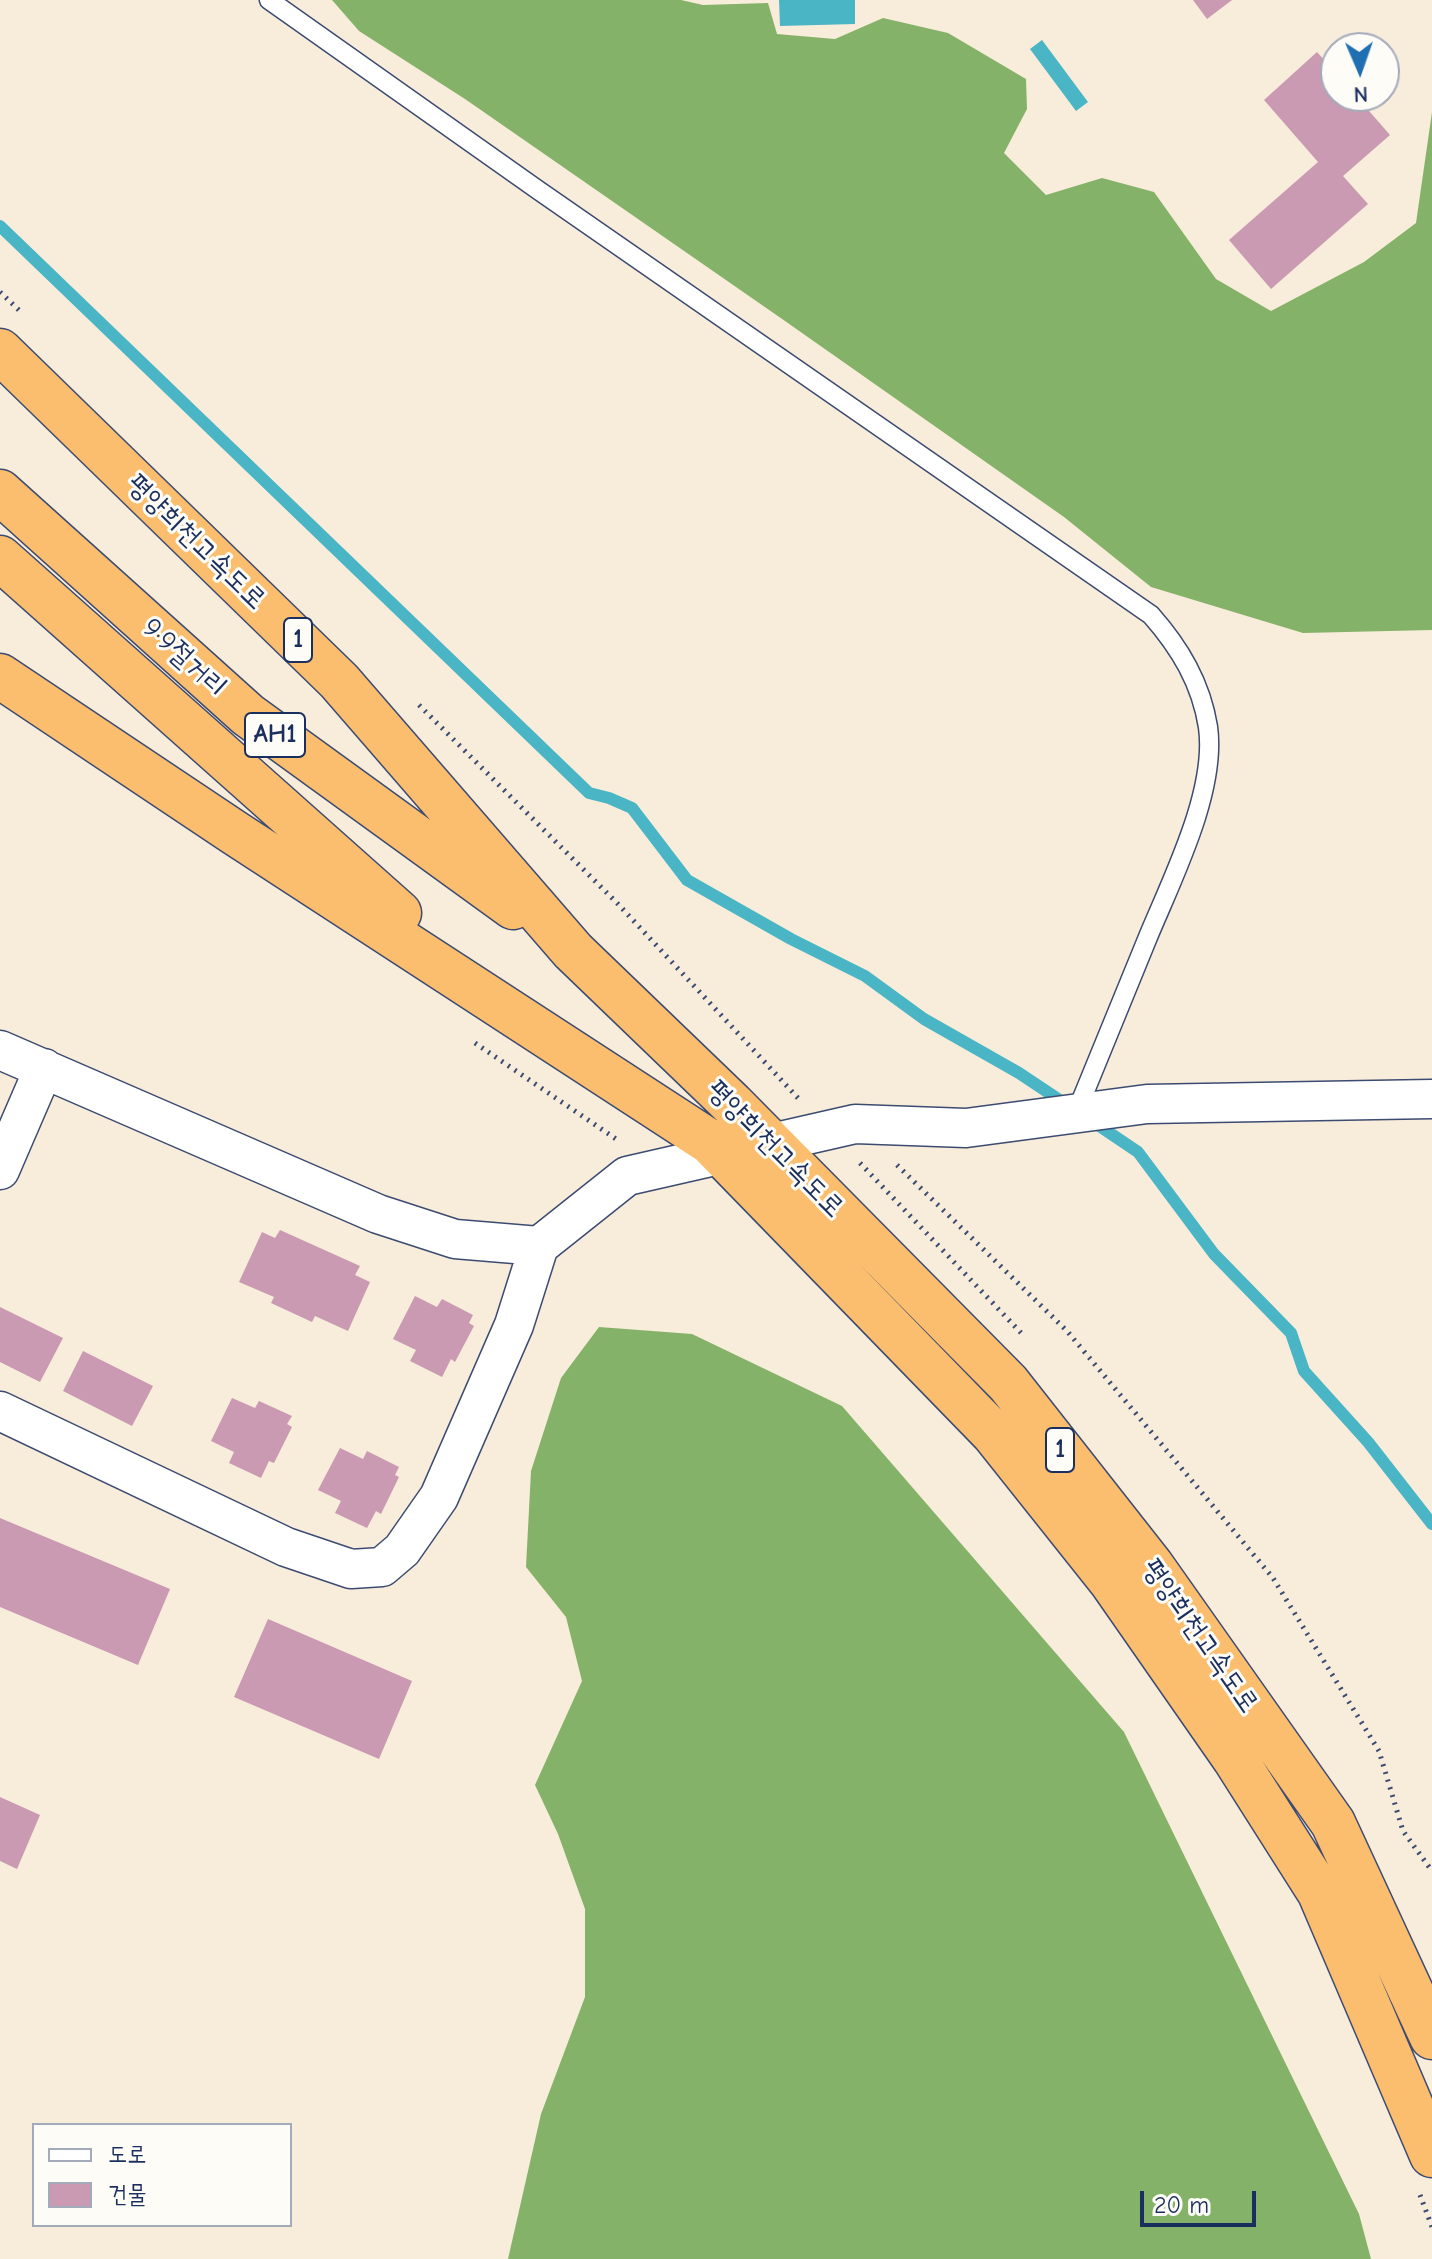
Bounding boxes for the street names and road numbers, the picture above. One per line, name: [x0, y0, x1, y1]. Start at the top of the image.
street label: 평양희천고속도로: [119, 467, 273, 617]
street label: 9·9절거리: [135, 611, 233, 705]
road number: 1: [284, 618, 312, 662]
road number: AH1: [245, 713, 305, 757]
street label: 평양희천고속도로: [699, 1073, 851, 1225]
road number: 1: [1046, 1428, 1074, 1472]
street label: 평양희천고속도로: [1135, 1553, 1265, 1719]

